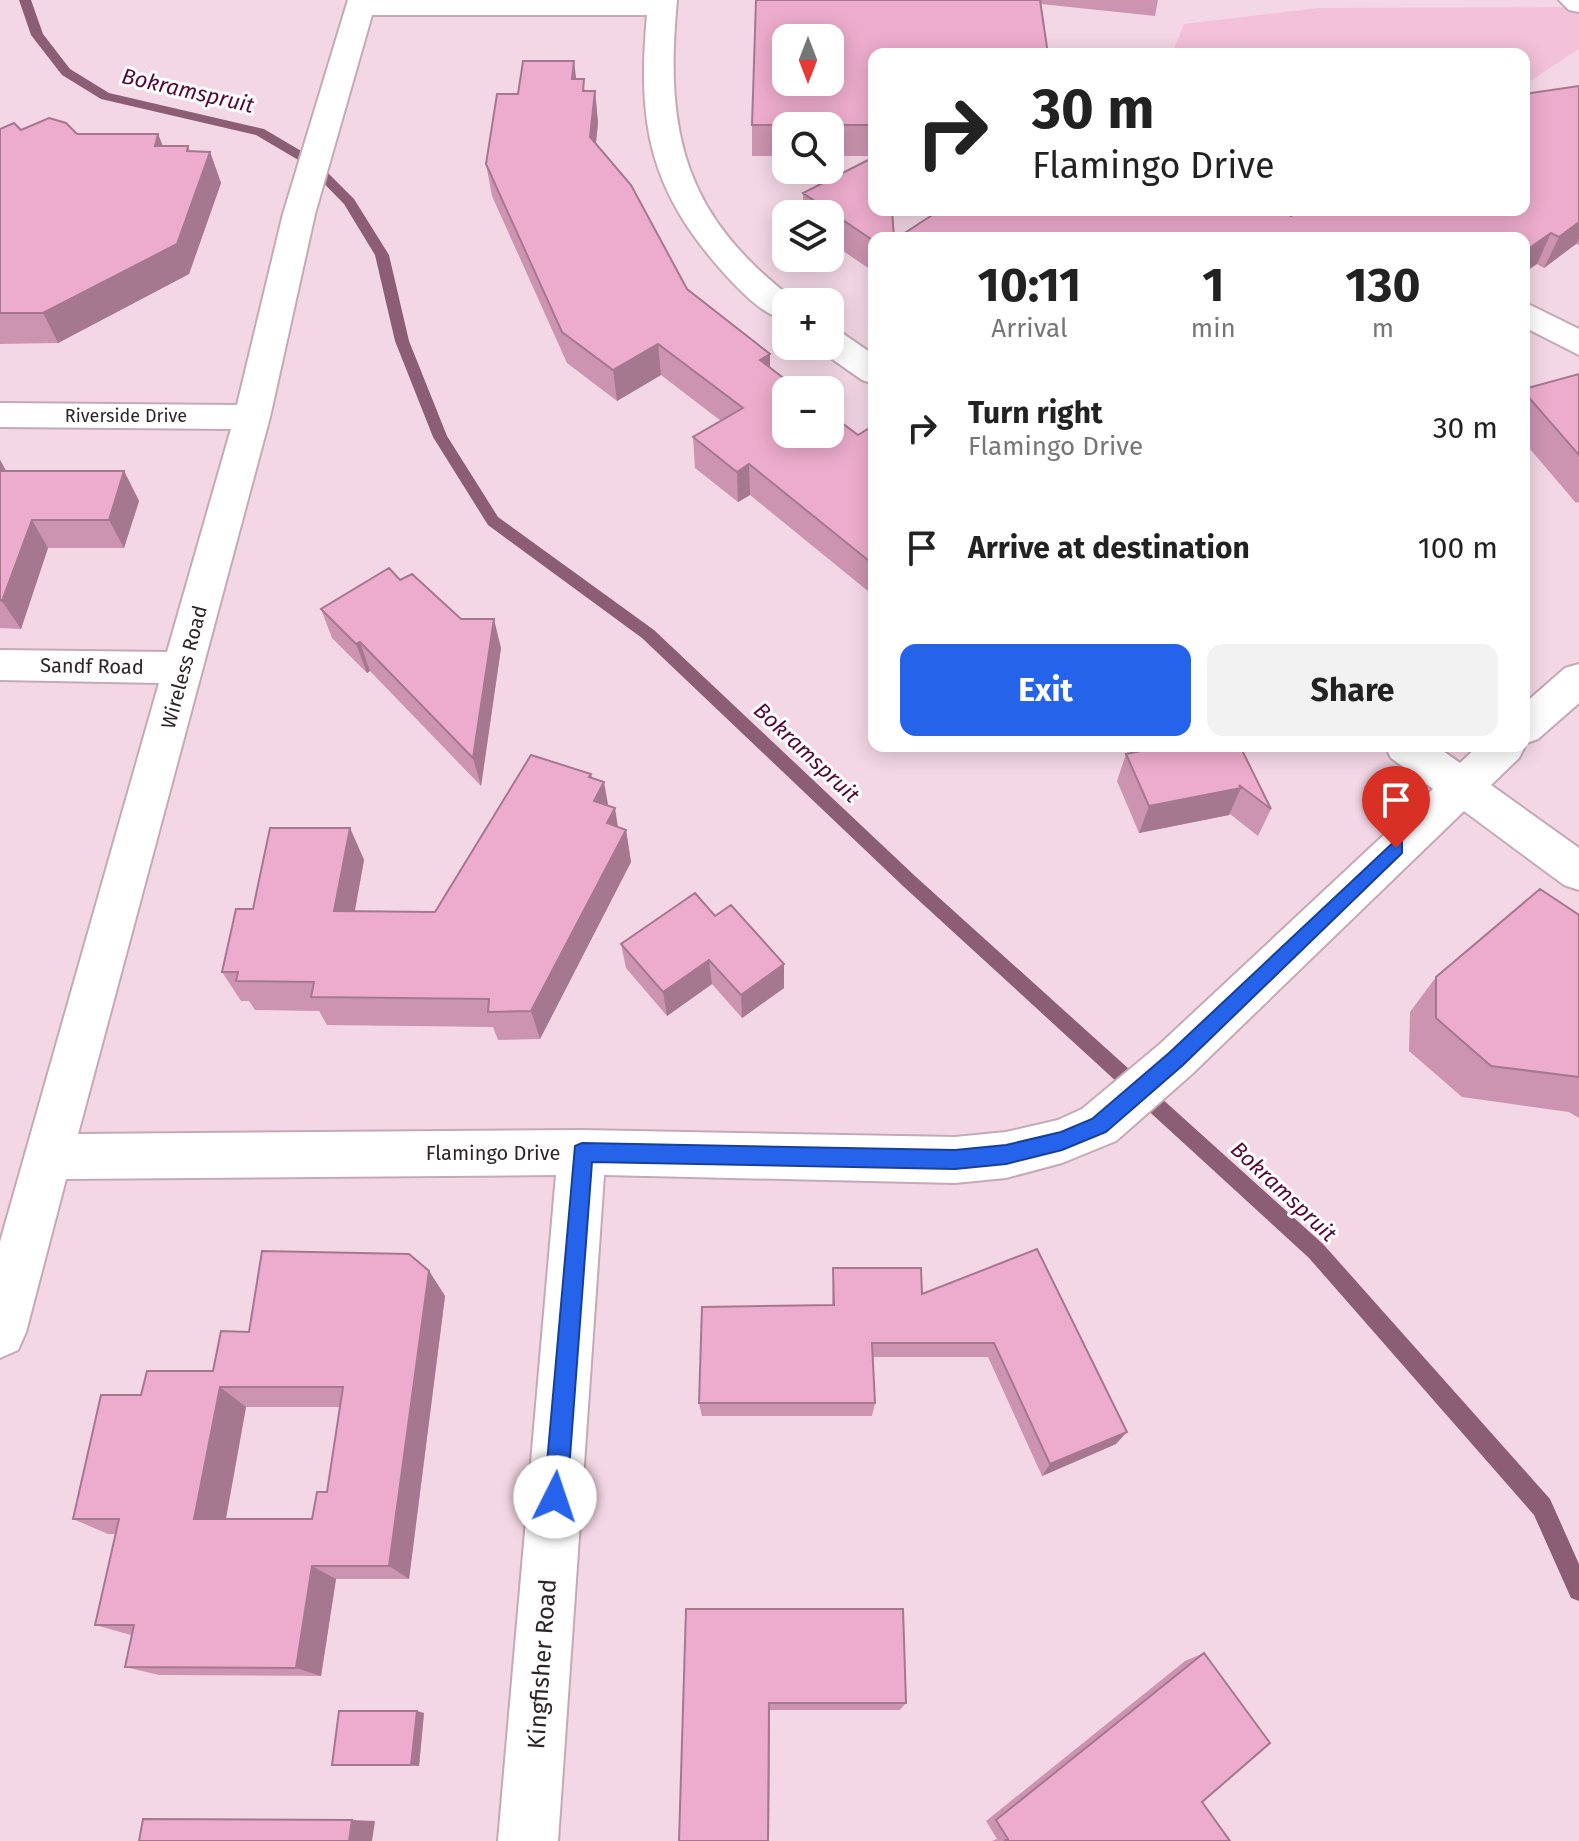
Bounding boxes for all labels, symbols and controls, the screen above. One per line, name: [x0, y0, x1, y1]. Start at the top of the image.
north arrow: [772, 24, 844, 96]
map controls: [772, 24, 844, 448]
water label: Bokramspruit: [119, 62, 257, 119]
text: 30 m: [1032, 76, 1154, 143]
icon: right: [900, 80, 1004, 184]
button: search: [772, 112, 844, 184]
text: Flamingo Drive: [1032, 144, 1275, 188]
button: layers: [772, 200, 844, 272]
text: 10:11: [977, 256, 1081, 314]
text: 1: [1202, 256, 1224, 314]
text: 130: [1345, 256, 1421, 314]
button: +: [772, 288, 844, 360]
text: Arrival: [991, 313, 1068, 344]
text: min: [1191, 313, 1236, 344]
text: m: [1372, 313, 1394, 344]
button: −: [772, 376, 844, 448]
text: Turn right: [968, 395, 1103, 431]
street label: Riverside Drive: [65, 405, 187, 427]
icon: right: [900, 406, 944, 450]
text: 30 m: [1433, 410, 1498, 446]
text: Flamingo Drive: [968, 431, 1143, 462]
icon: arrive: [900, 526, 944, 570]
text: Arrive at destination: [968, 530, 1250, 566]
text: 100 m: [1418, 530, 1498, 566]
street label: Wireless Road: [156, 603, 212, 731]
button: Exit: [900, 644, 1191, 736]
button: Share: [1207, 644, 1498, 736]
street label: Sandf Road: [40, 653, 144, 679]
water label: Bokramspruit: [748, 697, 865, 808]
pin: [1362, 766, 1430, 848]
icon: arrive: [1374, 778, 1418, 822]
water label: Bokramspruit: [1225, 1136, 1342, 1247]
street label: Flamingo Drive: [426, 1141, 560, 1165]
position arrow: [513, 1455, 597, 1539]
street label: Kingfisher Road: [522, 1578, 562, 1750]

